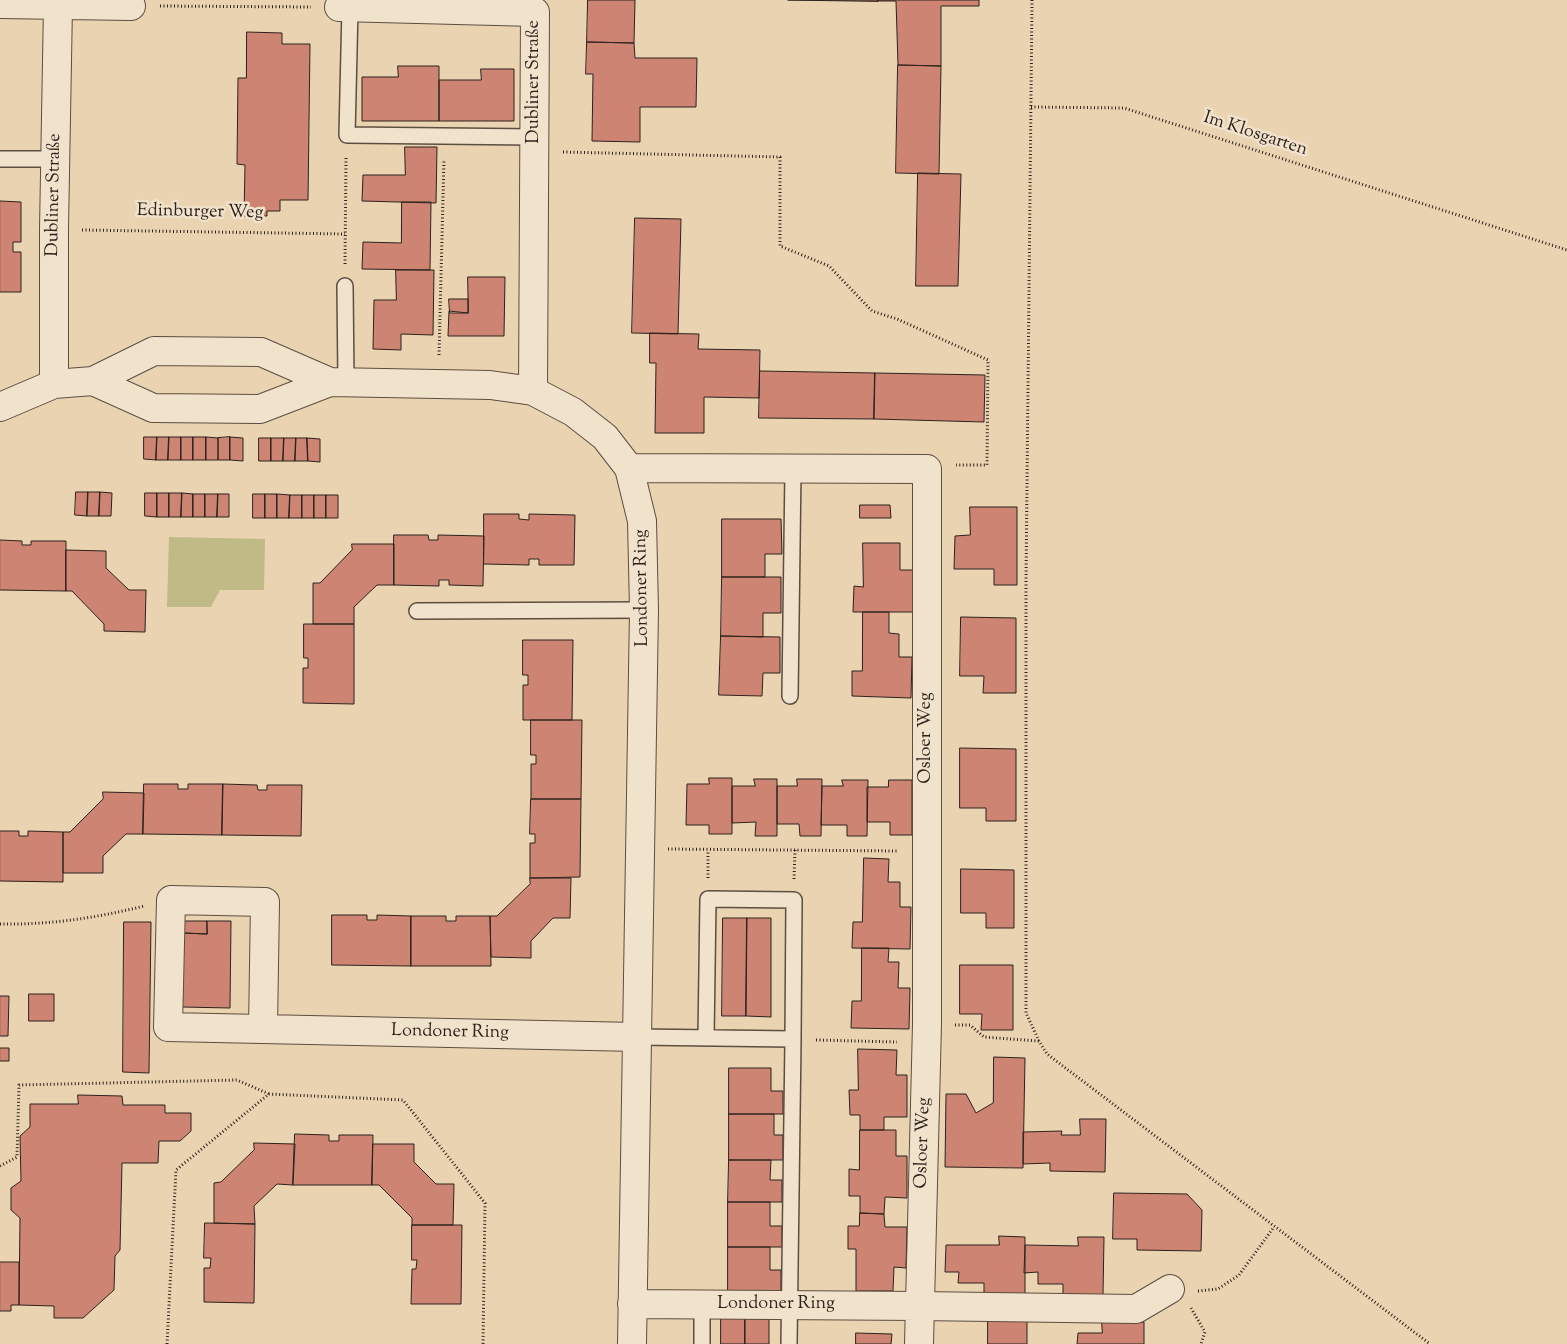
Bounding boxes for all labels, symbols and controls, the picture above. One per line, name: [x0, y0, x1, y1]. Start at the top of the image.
street label: Dubliner Straße: [524, 20, 546, 144]
street label: Im Klosgarten: [1200, 108, 1310, 162]
street label: Dubliner Straße: [43, 133, 67, 257]
street label: Edinburger Weg: [136, 201, 264, 225]
street label: Londoner Ring: [631, 529, 655, 647]
street label: Osloer Weg: [916, 692, 938, 784]
street label: Londoner Ring: [391, 1021, 509, 1045]
street label: Osloer Weg: [912, 1097, 936, 1189]
street label: Londoner Ring: [717, 1294, 835, 1316]

